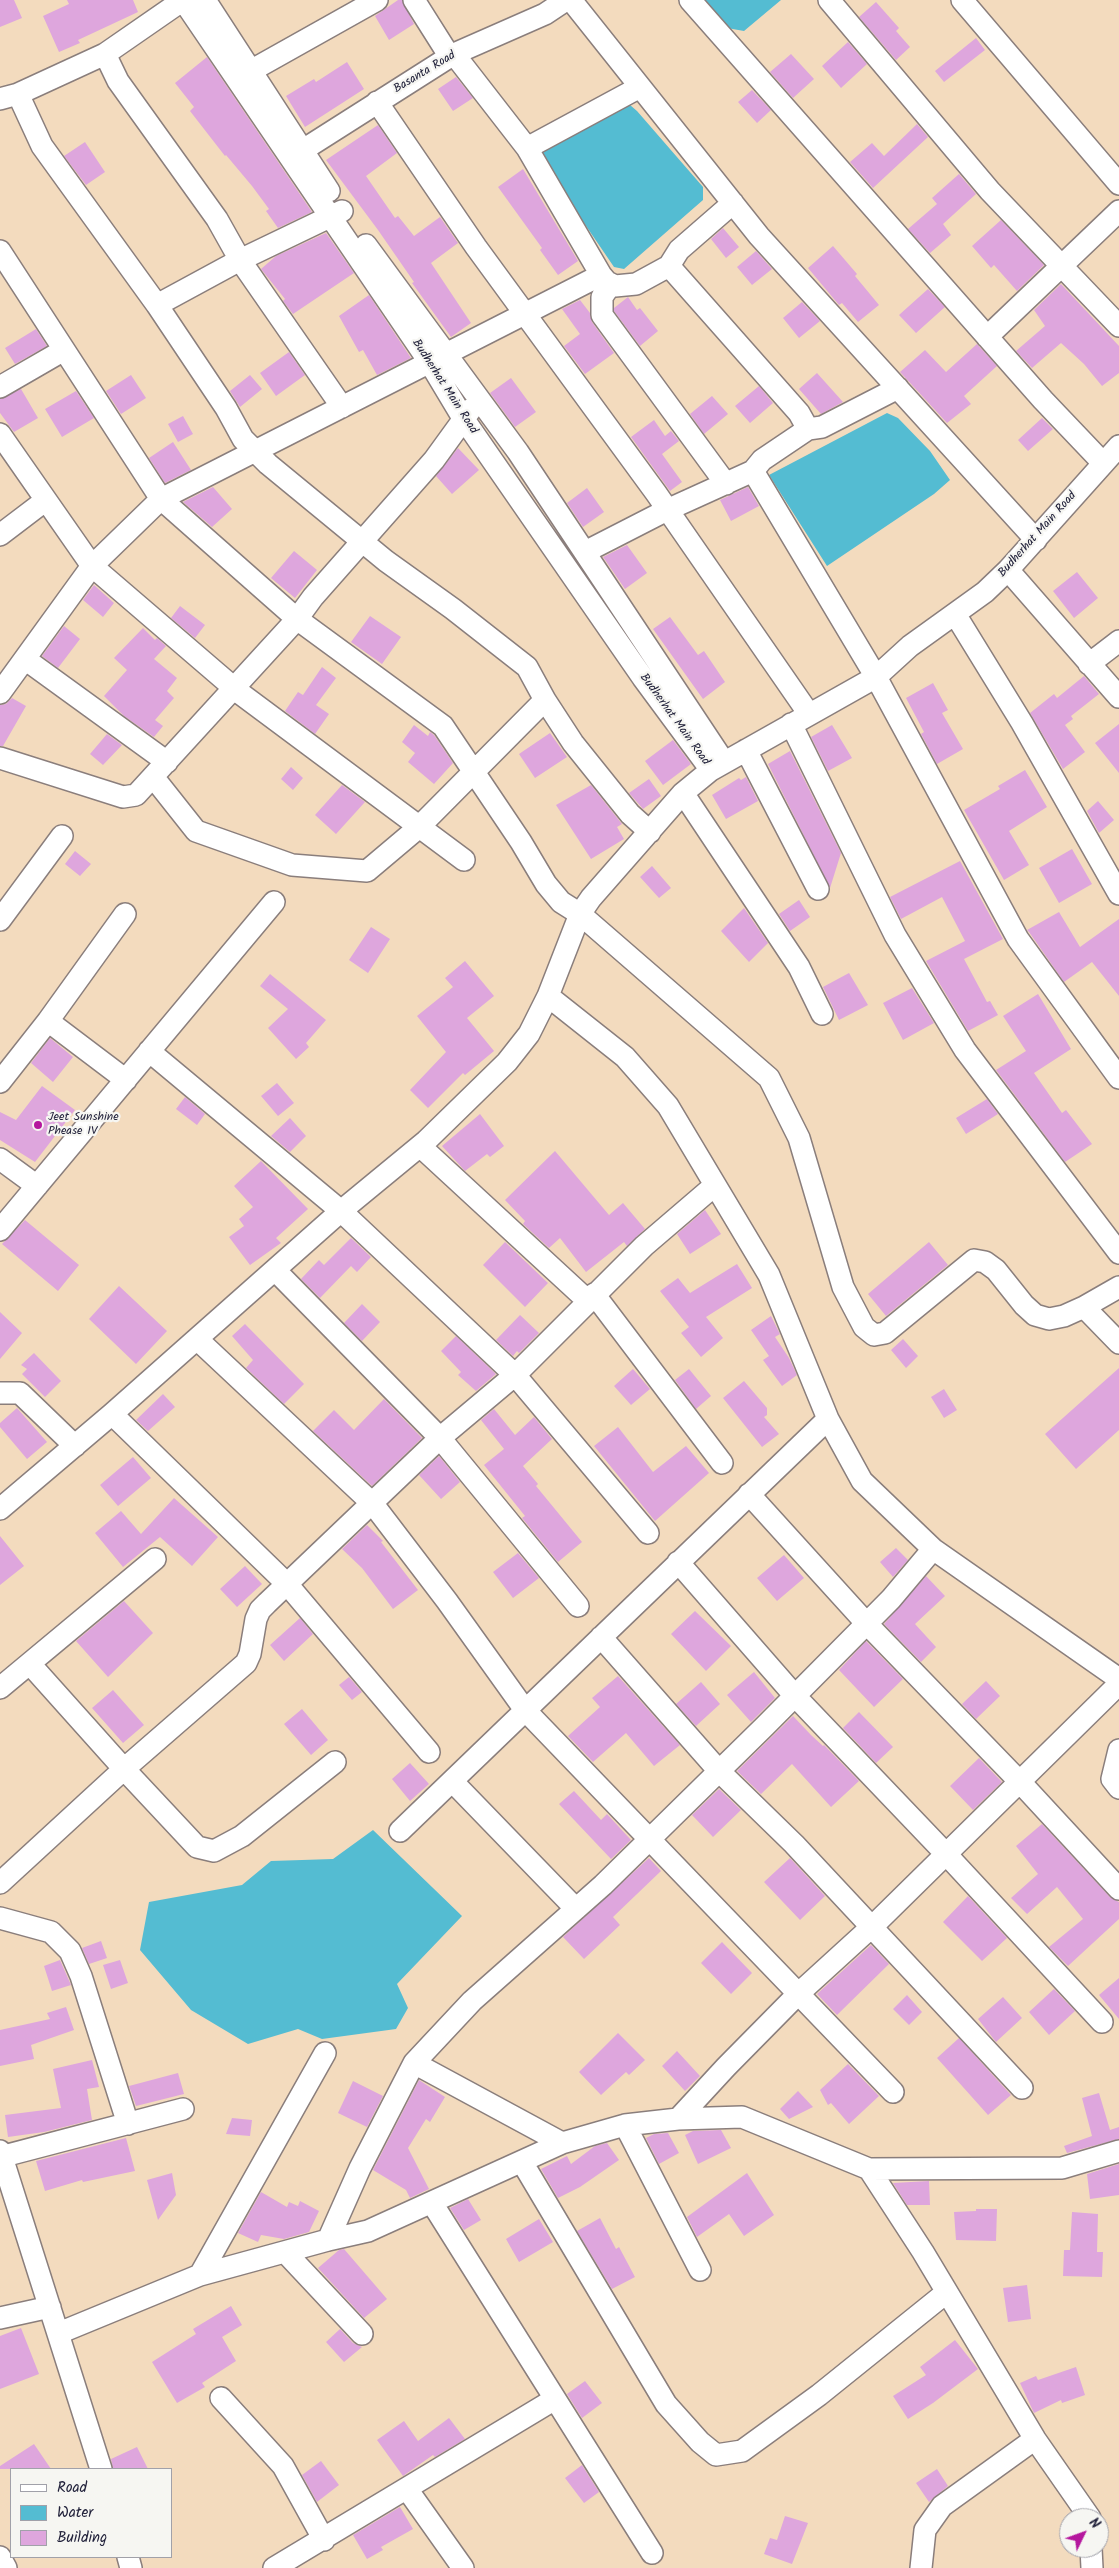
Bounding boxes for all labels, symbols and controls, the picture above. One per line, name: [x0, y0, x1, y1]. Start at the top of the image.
street label: Basanta Road: [391, 49, 459, 97]
street label: Budherhat Main Road: [408, 337, 480, 437]
street label: Budherhat Main Road: [996, 489, 1080, 581]
street label: Budherhat Main Road: [636, 671, 712, 769]
place label: Jeet Sunshine Phease IV: [48, 1111, 119, 1139]
marker: Jeet Sunshine Phease IV: [32, 1119, 44, 1131]
legend: [10, 2468, 172, 2558]
text: Road: [57, 2476, 87, 2500]
text: Water: [57, 2501, 93, 2525]
north arrow: [1059, 2508, 1109, 2558]
text: N: [1083, 2513, 1106, 2534]
text: Building: [57, 2526, 107, 2550]

